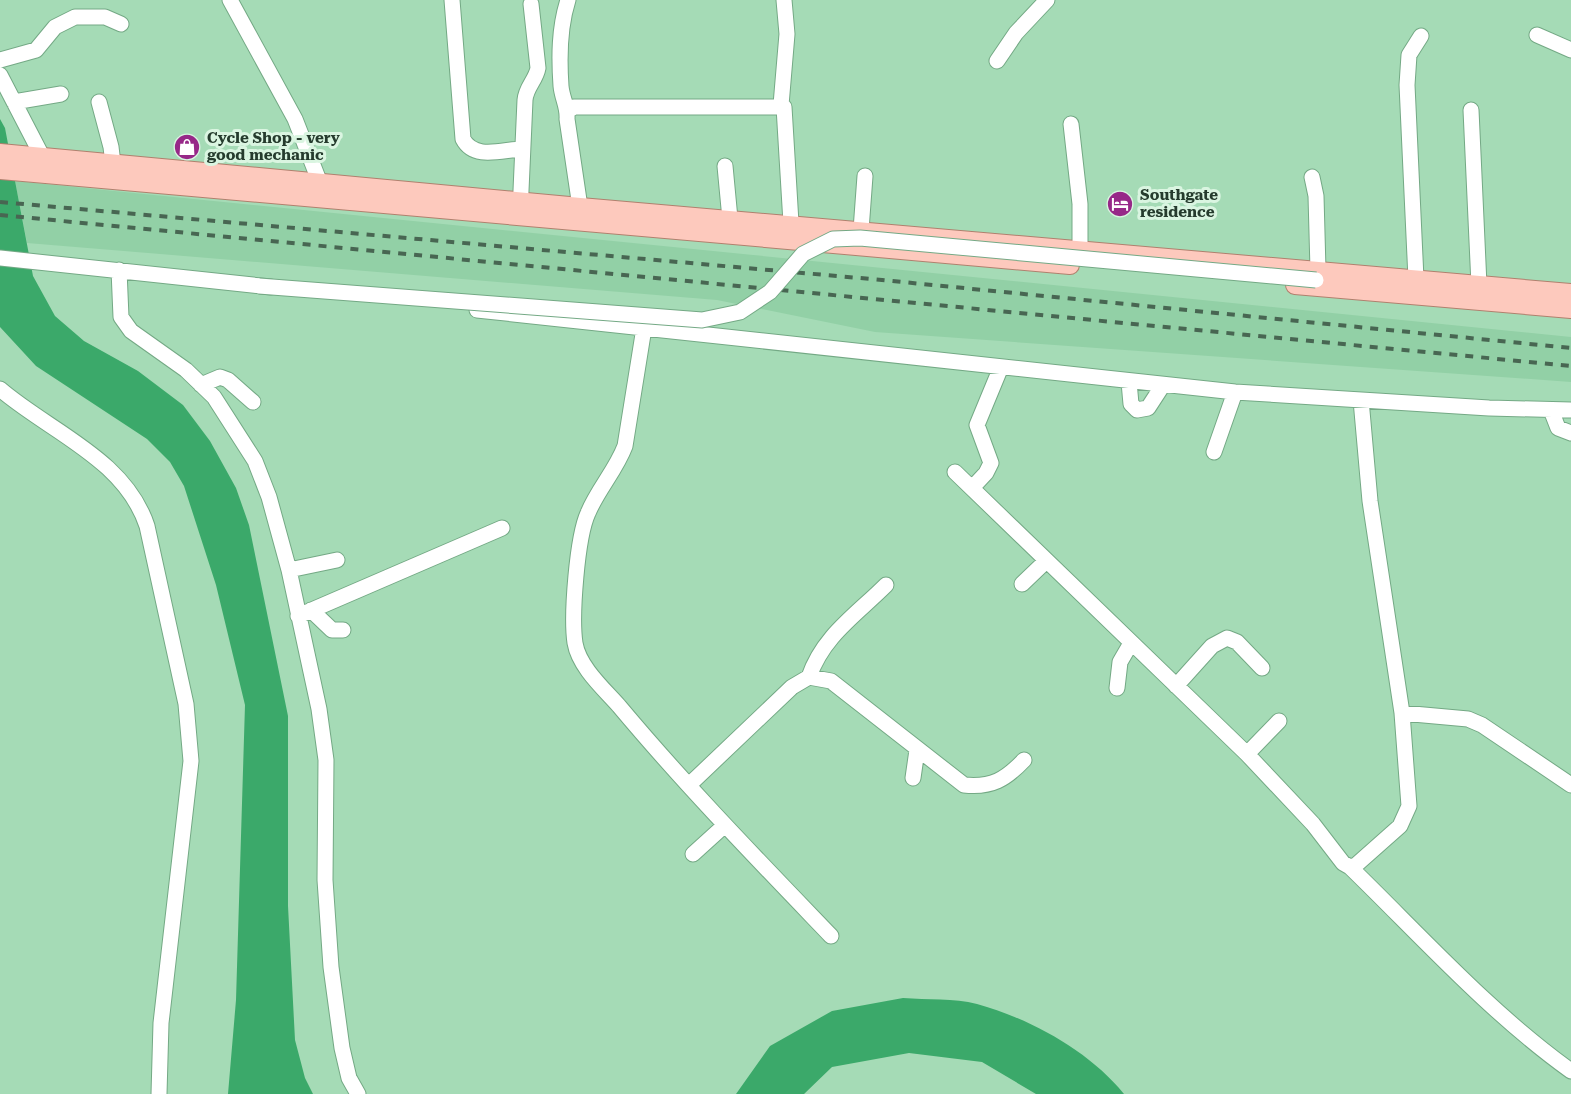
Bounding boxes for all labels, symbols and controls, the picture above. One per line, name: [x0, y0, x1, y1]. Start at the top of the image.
place label: Cycle Shop - very good mechanic: [206, 129, 340, 164]
shop icon: Cycle Shop - very good mechanic: [172, 132, 202, 162]
place label: Southgate residence: [1140, 186, 1218, 221]
hotel icon: Southgate residence: [1105, 189, 1135, 219]

